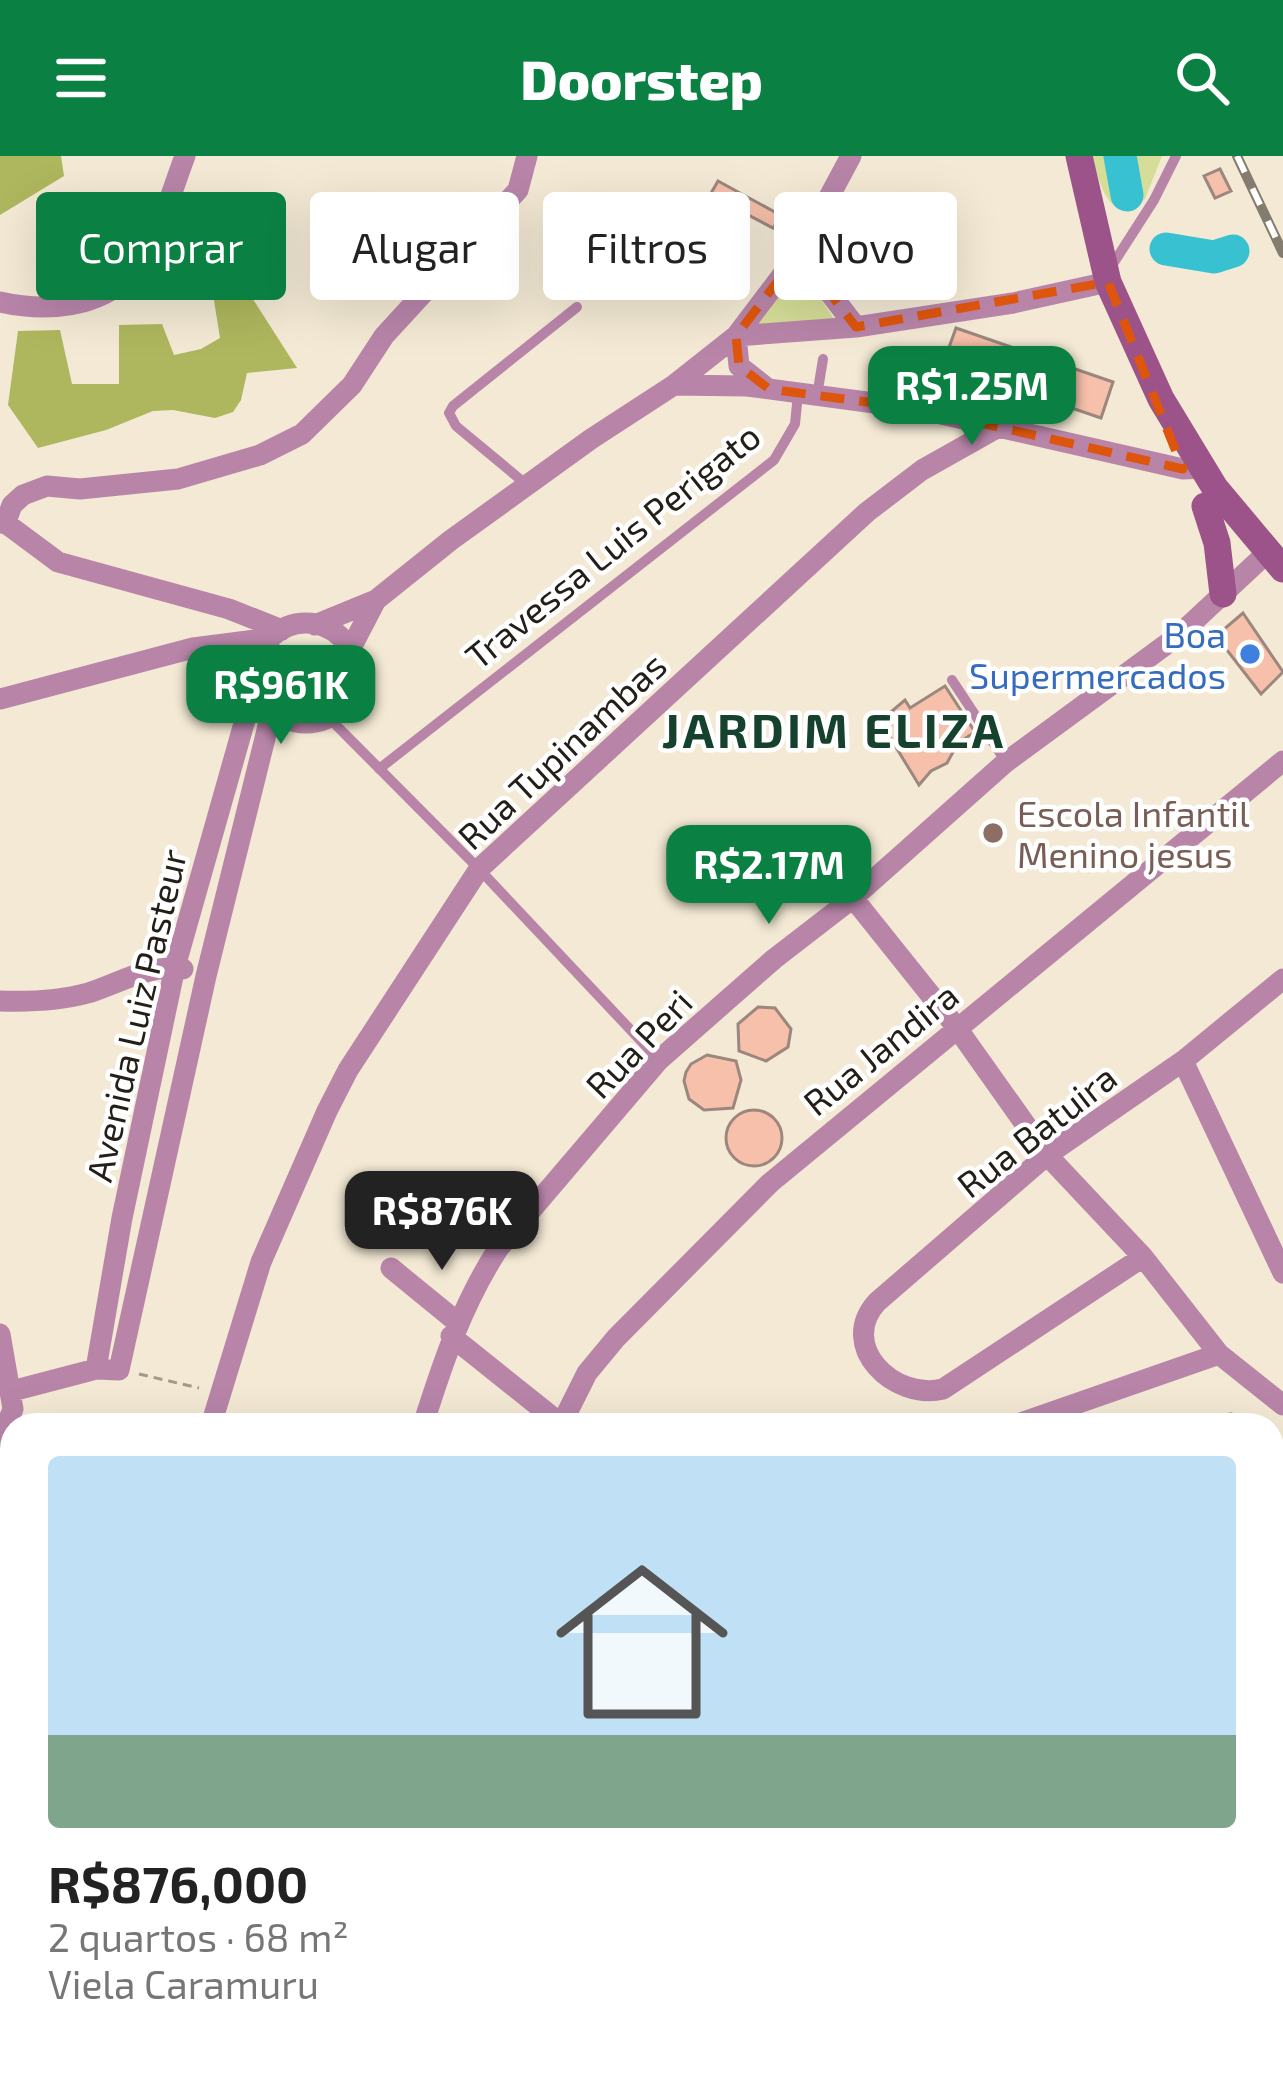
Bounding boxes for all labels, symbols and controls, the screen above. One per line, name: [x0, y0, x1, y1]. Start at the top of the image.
icon: menu: [48, 45, 114, 111]
icon: search: [1169, 45, 1235, 111]
text: Doorstep: [520, 46, 763, 111]
chip: Comprar: [36, 192, 286, 300]
chip: Alugar: [310, 192, 519, 300]
chip: Filtros: [543, 192, 750, 300]
chip: Novo: [774, 192, 957, 300]
pin: R$1.25M: [861, 346, 1083, 448]
text: R$1.25M: [895, 361, 1049, 408]
street label: Travessa Luis Perigato: [456, 413, 768, 677]
place label: Boa Supermercados: [969, 612, 1226, 696]
marker: Boa Supermercados: [1237, 641, 1263, 667]
street label: Rua Tupinambas: [448, 643, 674, 857]
pin: R$961K: [183, 645, 379, 747]
text: R$961K: [213, 660, 349, 707]
district label: JARDIM ELIZA: [662, 700, 1006, 758]
place label: Escola Infantil Menino jesus: [1017, 791, 1250, 875]
marker: Escola Infantil Menino jesus: [980, 820, 1006, 846]
pin: R$2.17M: [658, 825, 880, 927]
text: R$2.17M: [693, 840, 845, 887]
street label: Avenida Luiz Pasteur: [76, 845, 194, 1185]
street label: Rua Jandira: [794, 973, 966, 1123]
street label: Rua Peri: [576, 980, 700, 1106]
street label: Rua Batuira: [948, 1055, 1124, 1205]
pin: R$876K: [344, 1171, 540, 1273]
text: R$876K: [372, 1186, 512, 1233]
icon: home: [534, 1534, 750, 1750]
text: R$876,000: [48, 1852, 308, 1913]
text: 2 quartos · 68 m²: [48, 1913, 349, 1960]
text: Viela Caramuru: [48, 1960, 319, 2007]

